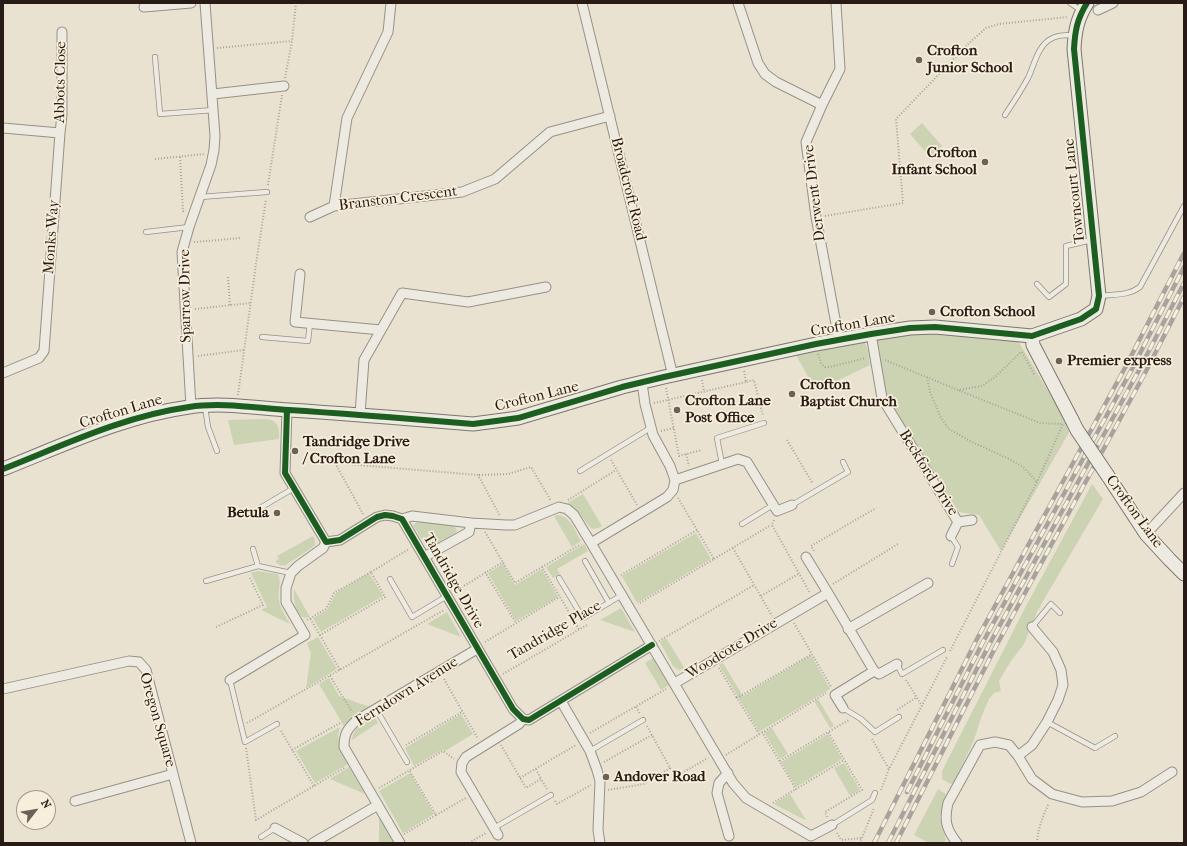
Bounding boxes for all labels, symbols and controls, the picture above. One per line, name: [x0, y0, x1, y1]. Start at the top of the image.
street label: Abbots Close: [51, 41, 71, 123]
place label: Crofton Junior School: [927, 42, 1013, 77]
marker: Crofton Junior School: [914, 55, 924, 65]
street label: Broadcroft Road: [606, 135, 650, 243]
street label: Towncourt Lane: [1061, 138, 1089, 244]
street label: Derwent Drive: [800, 144, 830, 242]
place label: Crofton Infant School: [891, 144, 977, 179]
marker: Crofton Infant School: [980, 157, 990, 167]
street label: Branston Crescent: [338, 183, 458, 215]
street label: Monks Way: [40, 199, 64, 275]
street label: Sparrow Drive: [176, 249, 196, 343]
place label: Crofton School: [940, 303, 1035, 321]
marker: Crofton School: [927, 307, 937, 317]
street label: Crofton Lane: [809, 309, 897, 341]
place label: Premier express: [1067, 352, 1172, 370]
marker: Premier express: [1054, 356, 1064, 366]
place label: Crofton Baptist Church: [800, 376, 897, 411]
street label: Crofton Lane: [493, 378, 581, 416]
marker: Crofton Baptist Church: [787, 389, 797, 399]
street label: Crofton Lane: [77, 391, 165, 433]
place label: Crofton Lane Post Office: [685, 392, 771, 427]
marker: Crofton Lane Post Office: [672, 405, 682, 415]
street label: Beckford Drive: [894, 427, 962, 519]
place label: Tandridge Drive / Crofton Lane: [303, 433, 410, 468]
marker: Tandridge Drive / Crofton Lane: [290, 446, 300, 456]
street label: Crofton Lane: [1102, 472, 1166, 552]
place label: Betula: [227, 504, 269, 522]
marker: Betula: [272, 508, 282, 518]
street label: Tandridge Drive: [419, 530, 487, 632]
street label: Tandridge Place: [505, 597, 605, 665]
street label: Woodcote Drive: [683, 615, 781, 683]
street label: Ferndown Avenue: [352, 653, 462, 731]
street label: Oregon Square: [135, 671, 179, 769]
place label: Andover Road: [614, 768, 705, 786]
marker: Andover Road: [601, 772, 611, 782]
north arrow: [16, 790, 56, 830]
text: N: [38, 797, 54, 811]

